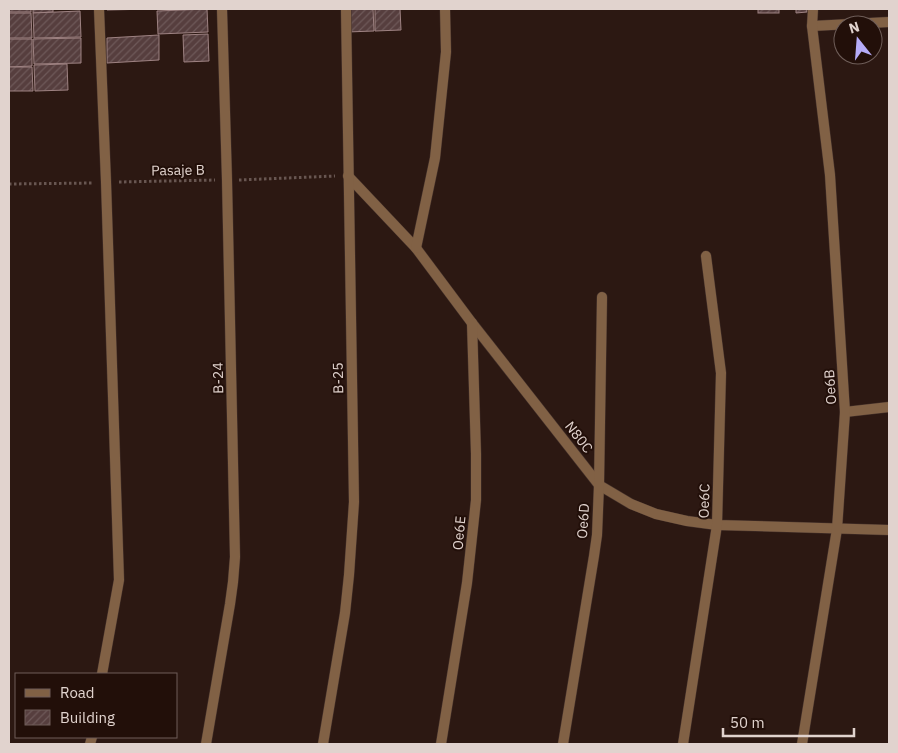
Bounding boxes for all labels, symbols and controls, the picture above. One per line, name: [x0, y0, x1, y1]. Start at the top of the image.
north arrow: [833, 15, 883, 65]
text: N: [847, 17, 862, 38]
street label: Pasaje B: [151, 161, 205, 179]
street label: B-24: [209, 362, 227, 394]
street label: B-25: [329, 362, 347, 394]
street label: Oe6B: [820, 369, 840, 405]
street label: N80C: [561, 418, 597, 457]
street label: Oe6C: [694, 483, 714, 519]
street label: Oe6D: [573, 503, 593, 539]
street label: Oe6E: [449, 515, 469, 551]
legend: [15, 673, 178, 738]
text: Road: [60, 683, 95, 702]
scale bar: [723, 706, 854, 738]
text: Building: [60, 708, 115, 727]
text: 50 m: [730, 713, 765, 732]

